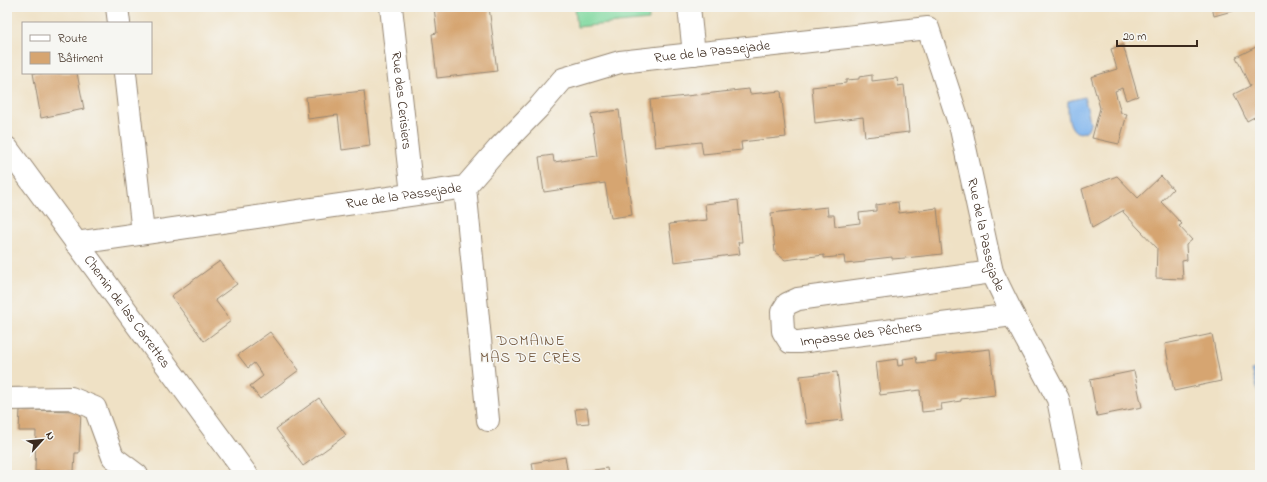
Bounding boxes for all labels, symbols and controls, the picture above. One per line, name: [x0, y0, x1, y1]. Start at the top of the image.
legend: [22, 22, 152, 74]
scale bar: [1117, 22, 1197, 48]
text: 20 m: [1123, 28, 1146, 46]
text: Route: [58, 30, 88, 48]
street label: Rue de la Passejade: [653, 35, 772, 69]
text: Bâtiment: [57, 50, 103, 68]
street label: Rue des Cerisiers: [386, 50, 417, 151]
street label: Rue de la Passejade: [961, 176, 1011, 296]
street label: Rue de la Passejade: [344, 177, 463, 215]
street label: Chemin de las Carrettes: [78, 251, 176, 373]
street label: Impasse des Pêchers: [799, 316, 923, 352]
district label: DOMAINE MAS DE CRÈS: [480, 330, 582, 369]
north arrow: [22, 420, 62, 460]
text: N: [41, 429, 59, 443]

